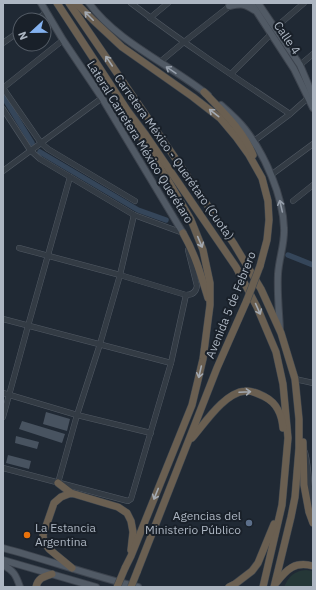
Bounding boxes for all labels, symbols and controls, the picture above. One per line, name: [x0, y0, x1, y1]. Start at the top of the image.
one-way arrow: [84, 11, 94, 21]
north arrow: [12, 12, 52, 52]
street label: Calle 4: [271, 18, 304, 57]
text: N: [15, 29, 31, 42]
one-way arrow: [105, 56, 113, 67]
street label: Lateral Carretera México Querétaro: [84, 58, 197, 226]
one-way arrow: [166, 66, 177, 74]
street label: Carretera México - Querétaro (Cuota): [111, 71, 238, 243]
one-way arrow: [208, 109, 219, 117]
one-way arrow: [276, 200, 284, 213]
one-way arrow: [197, 235, 204, 247]
street label: Avenida 5 de Febrero: [202, 249, 259, 361]
one-way arrow: [254, 302, 262, 314]
one-way arrow: [196, 365, 203, 378]
one-way arrow: [239, 389, 252, 396]
one-way arrow: [152, 487, 160, 499]
place label: Agencias del Ministerio Público: [145, 508, 241, 537]
marker: Agencias del Ministerio Público: [244, 518, 254, 528]
place label: La Estancia Argentina: [35, 520, 96, 549]
marker: La Estancia Argentina: [22, 530, 32, 540]

